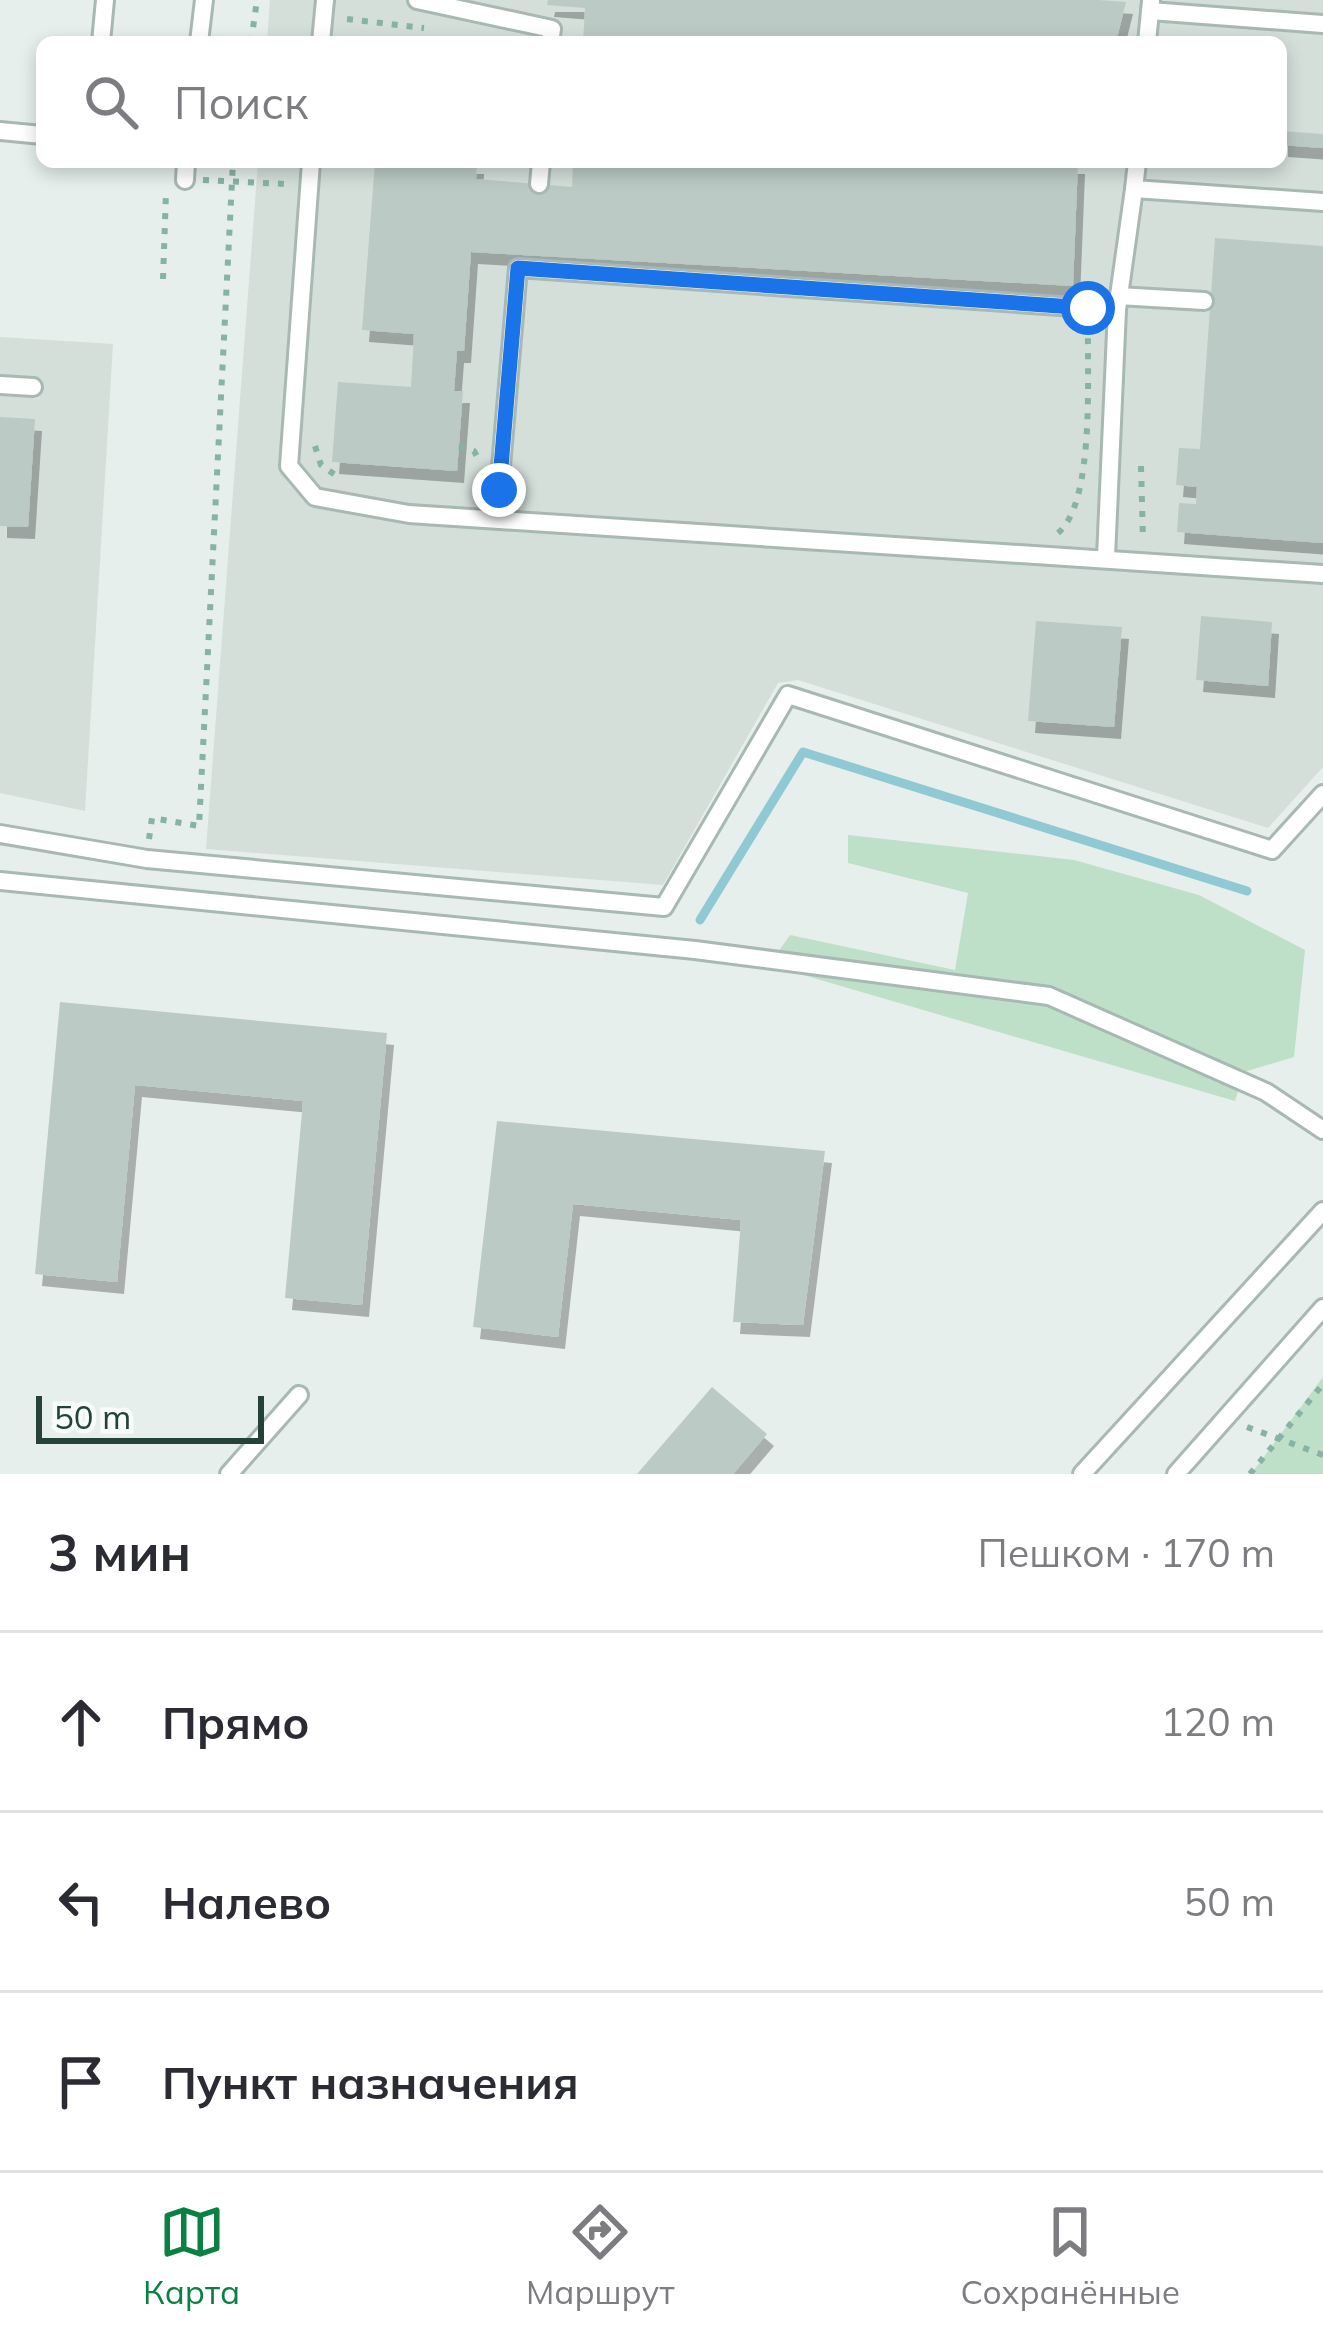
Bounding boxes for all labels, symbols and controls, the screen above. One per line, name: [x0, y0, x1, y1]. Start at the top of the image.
search box: [36, 36, 1287, 168]
icon: search: [78, 69, 144, 135]
text: Поиск: [174, 74, 308, 130]
route start: [1061, 281, 1115, 335]
route end: [472, 463, 526, 517]
scale bar: [36, 1390, 264, 1443]
text: 50 m: [54, 1396, 131, 1437]
text: 3 мин: [48, 1520, 191, 1584]
text: Пешком · 170 m: [978, 1528, 1275, 1577]
icon: ahead: [48, 1689, 114, 1755]
text: Прямо: [162, 1694, 310, 1750]
text: 120 m: [1160, 1697, 1275, 1746]
icon: left: [48, 1869, 114, 1935]
text: Налево: [162, 1874, 331, 1930]
text: 50 m: [1184, 1877, 1275, 1926]
icon: arrive: [48, 2049, 114, 2115]
text: Пункт назначения: [162, 2054, 579, 2110]
tab: Карта: [143, 2199, 240, 2312]
tab: Маршрут: [526, 2199, 674, 2312]
tab: Сохранённые: [960, 2199, 1180, 2312]

